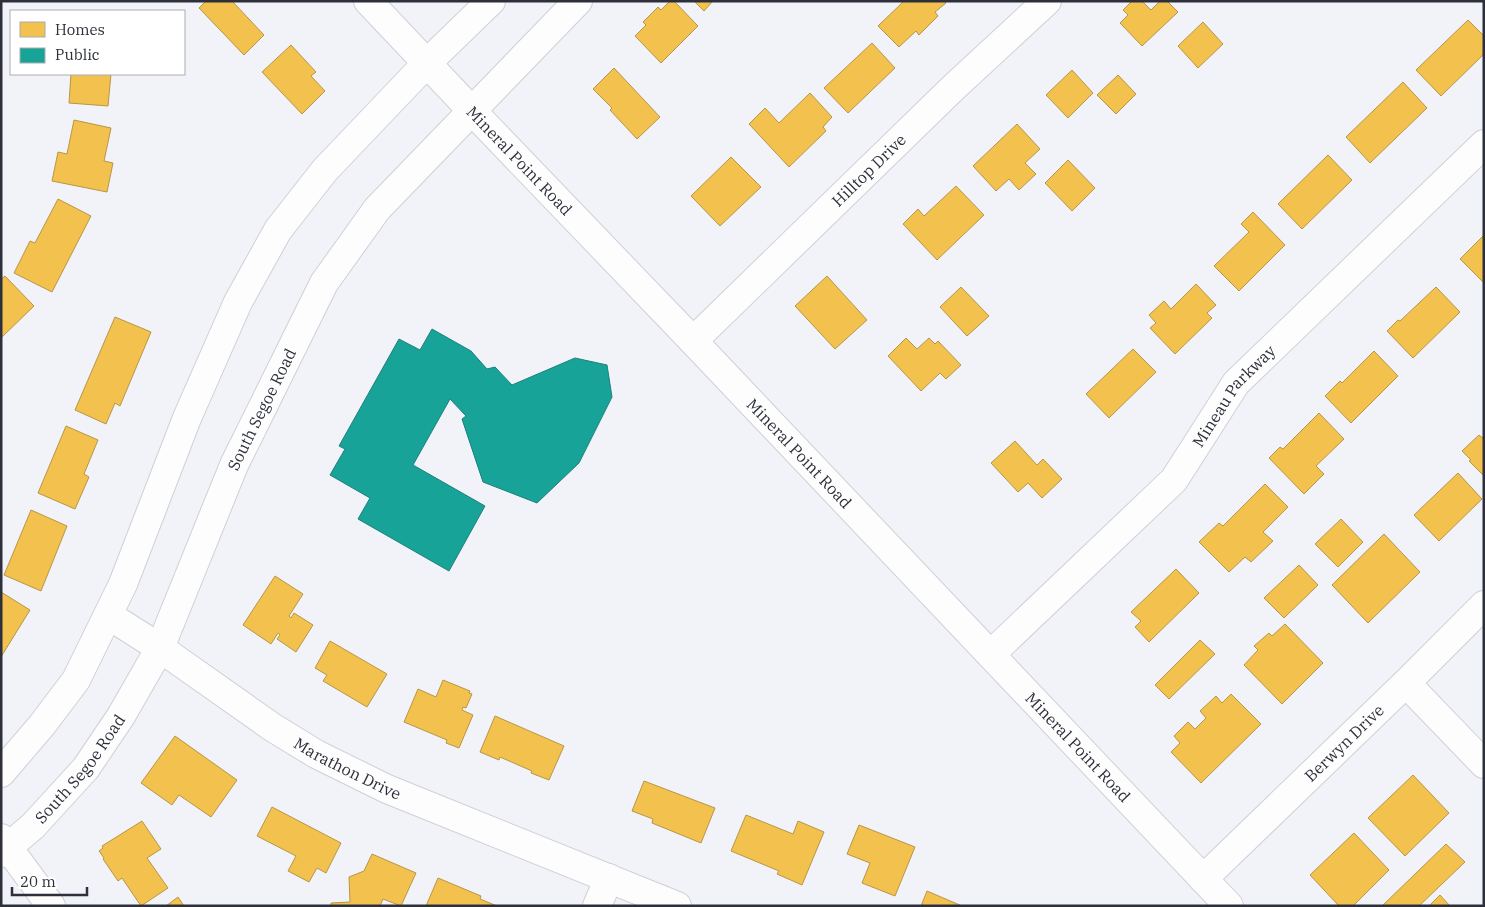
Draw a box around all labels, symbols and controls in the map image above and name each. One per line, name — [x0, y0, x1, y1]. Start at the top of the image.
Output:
legend — [10, 10, 185, 75]
text: Homes — [55, 20, 105, 39]
text: Public — [55, 45, 100, 64]
street label: Mineral Point Road — [463, 102, 577, 219]
street label: Hilltop Drive — [827, 130, 910, 211]
street label: Mineau Parkway — [1188, 340, 1280, 451]
street label: South Segoe Road — [223, 345, 300, 473]
street label: Mineral Point Road — [743, 394, 856, 512]
street label: Mineral Point Road — [1021, 688, 1135, 806]
street label: Berwyn Drive — [1300, 700, 1388, 786]
street label: South Segoe Road — [30, 710, 129, 827]
street label: Marathon Drive — [290, 733, 404, 804]
scale bar — [12, 864, 88, 896]
text: 20 m — [20, 872, 56, 891]

